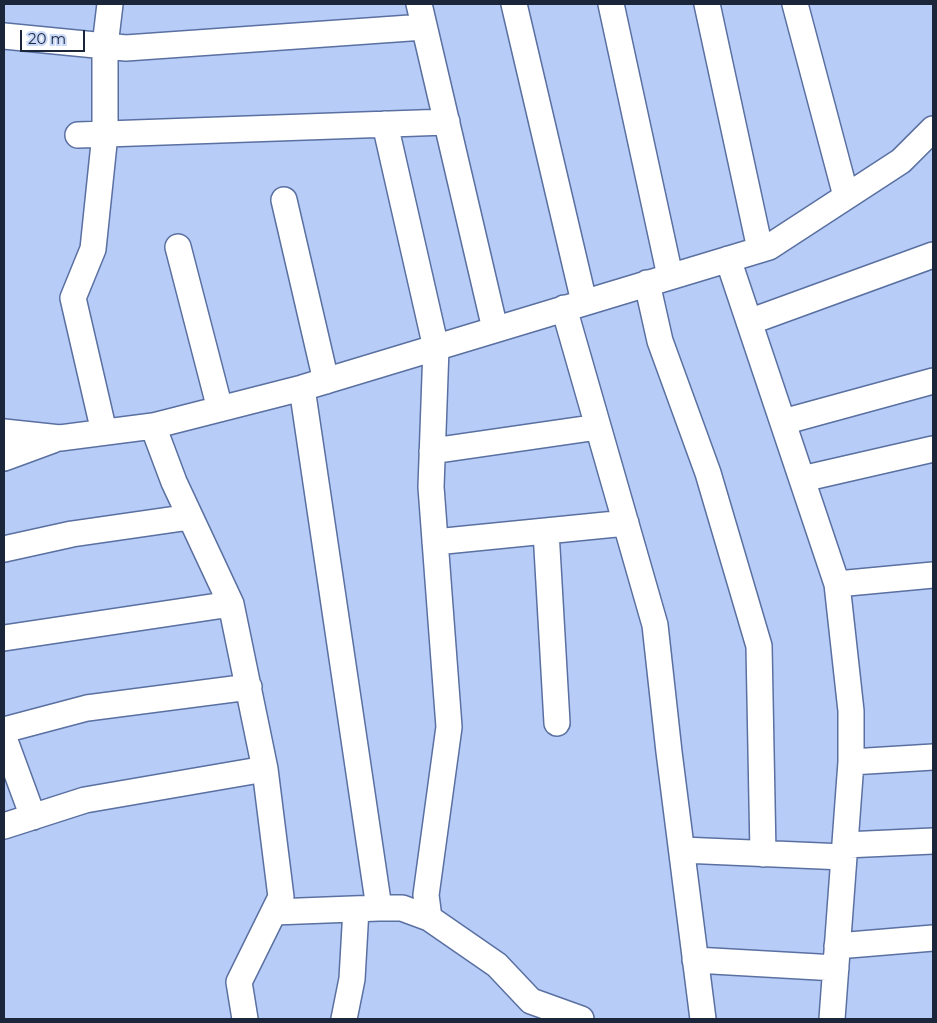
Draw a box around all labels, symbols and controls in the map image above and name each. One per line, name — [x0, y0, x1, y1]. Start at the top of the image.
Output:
scale bar — [22, 20, 88, 52]
text: 20 m — [28, 29, 66, 48]

